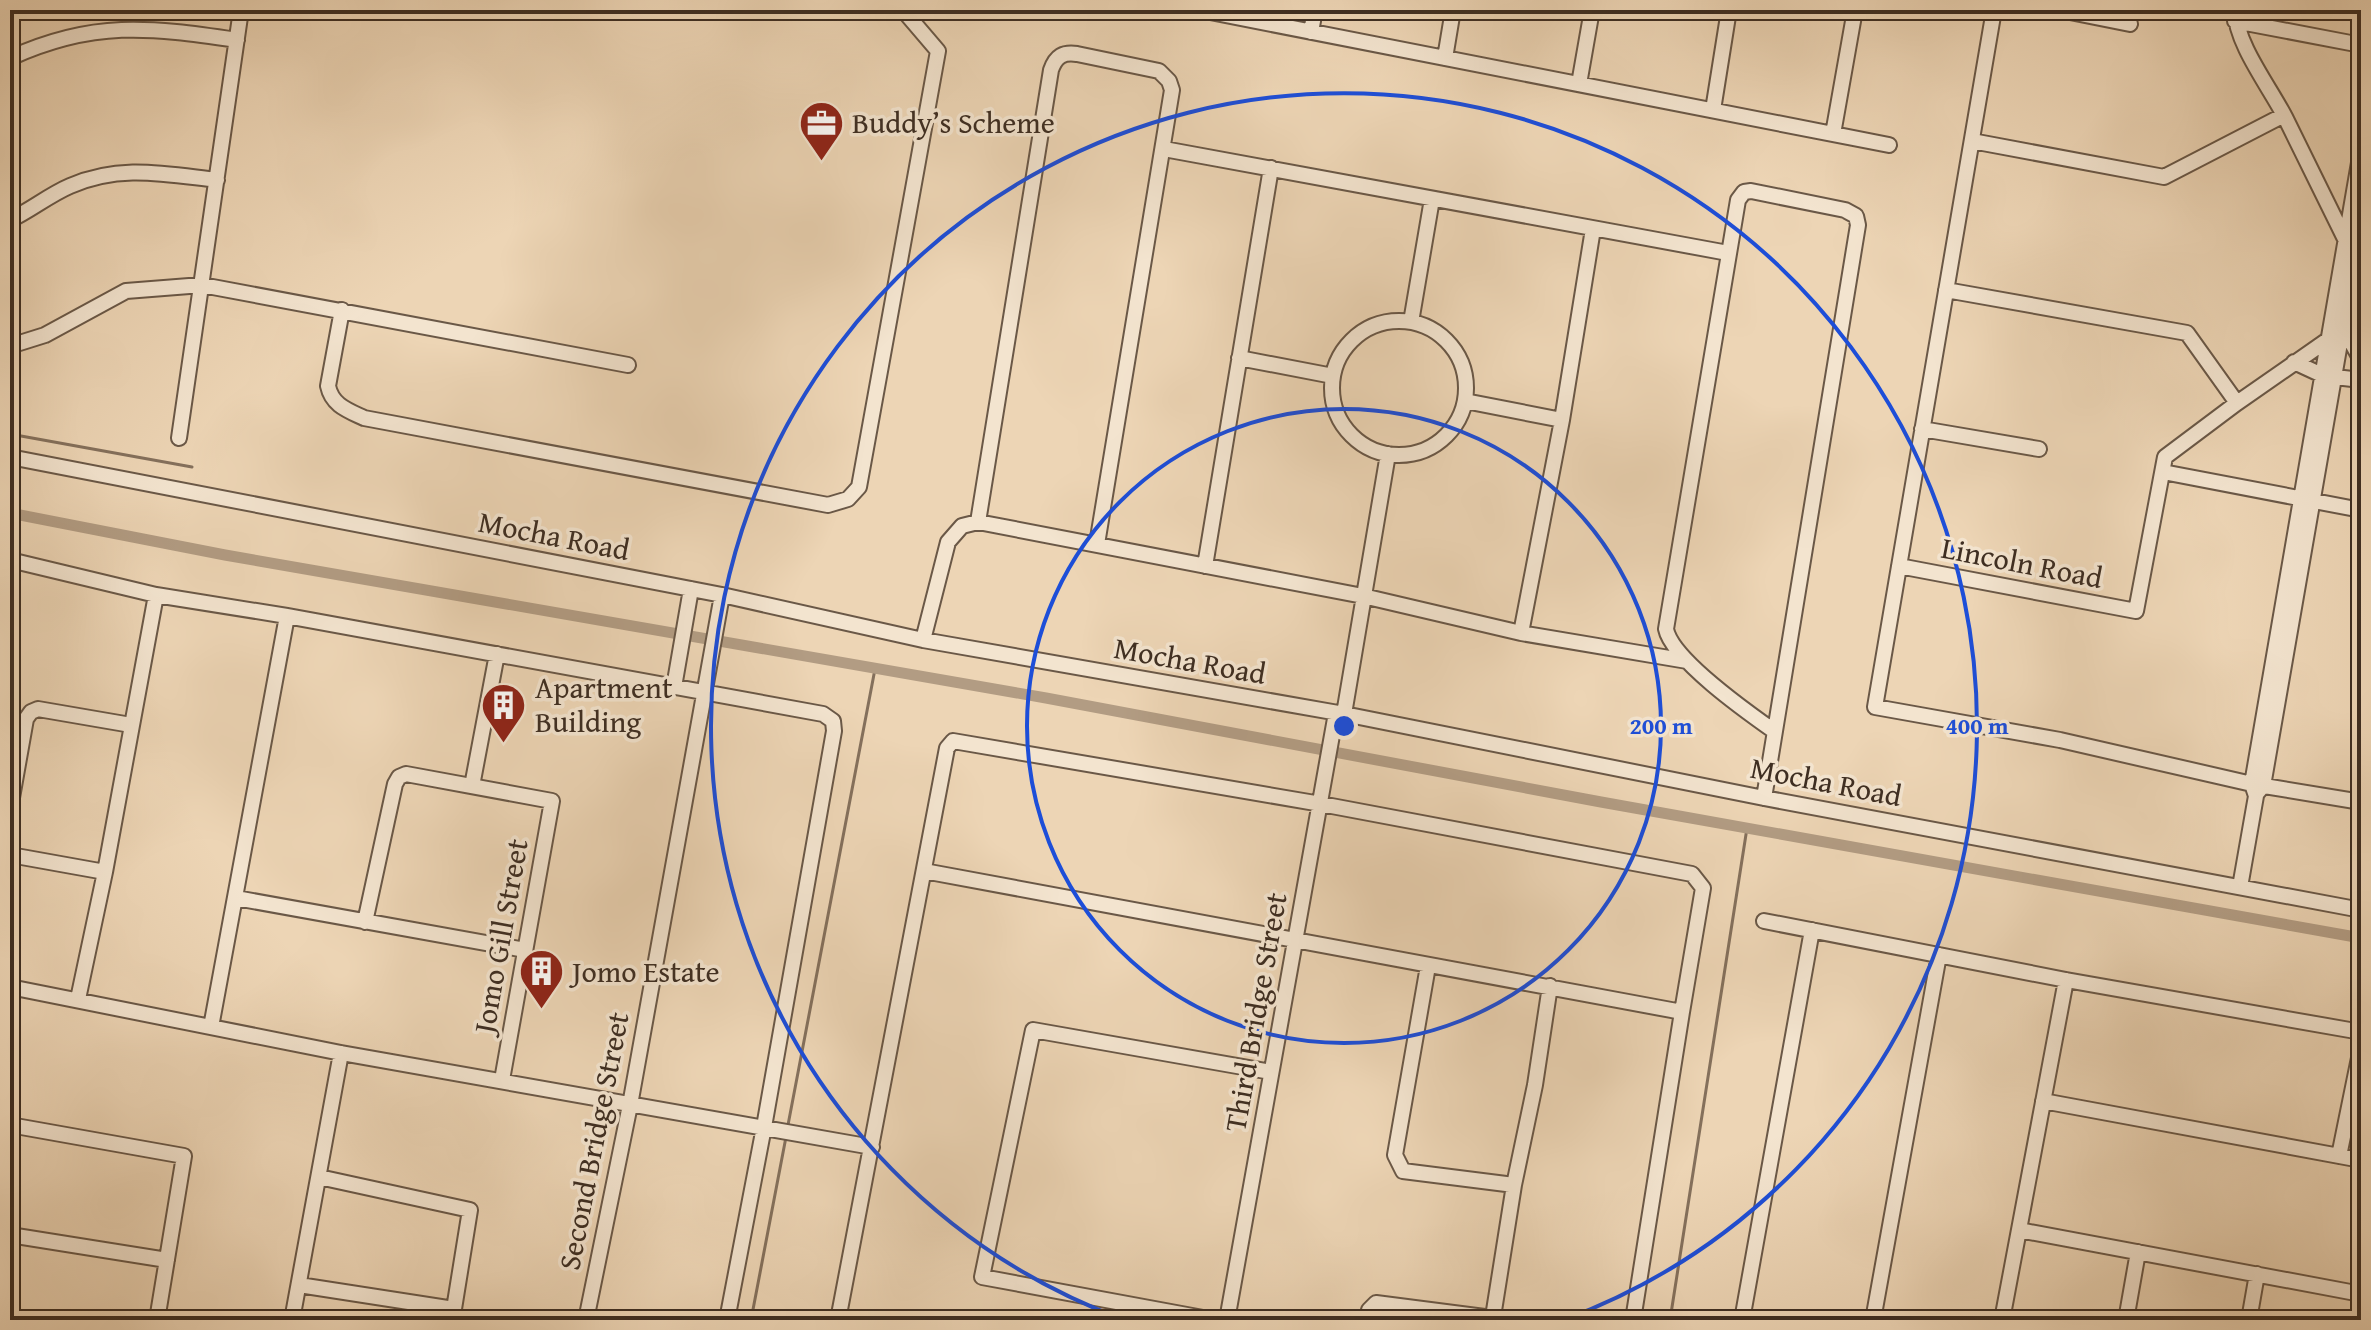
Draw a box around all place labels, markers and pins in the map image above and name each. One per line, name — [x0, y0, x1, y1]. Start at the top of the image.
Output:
office icon: Buddy’s Scheme — [797, 99, 845, 162]
place label: Buddy’s Scheme — [852, 100, 1055, 144]
place label: Apartment Building — [535, 665, 673, 743]
building icon: Apartment Building — [480, 681, 528, 744]
centre of rings — [1330, 712, 1358, 740]
building icon: Jomo Estate — [517, 948, 565, 1011]
place label: Jomo Estate — [568, 949, 720, 993]

